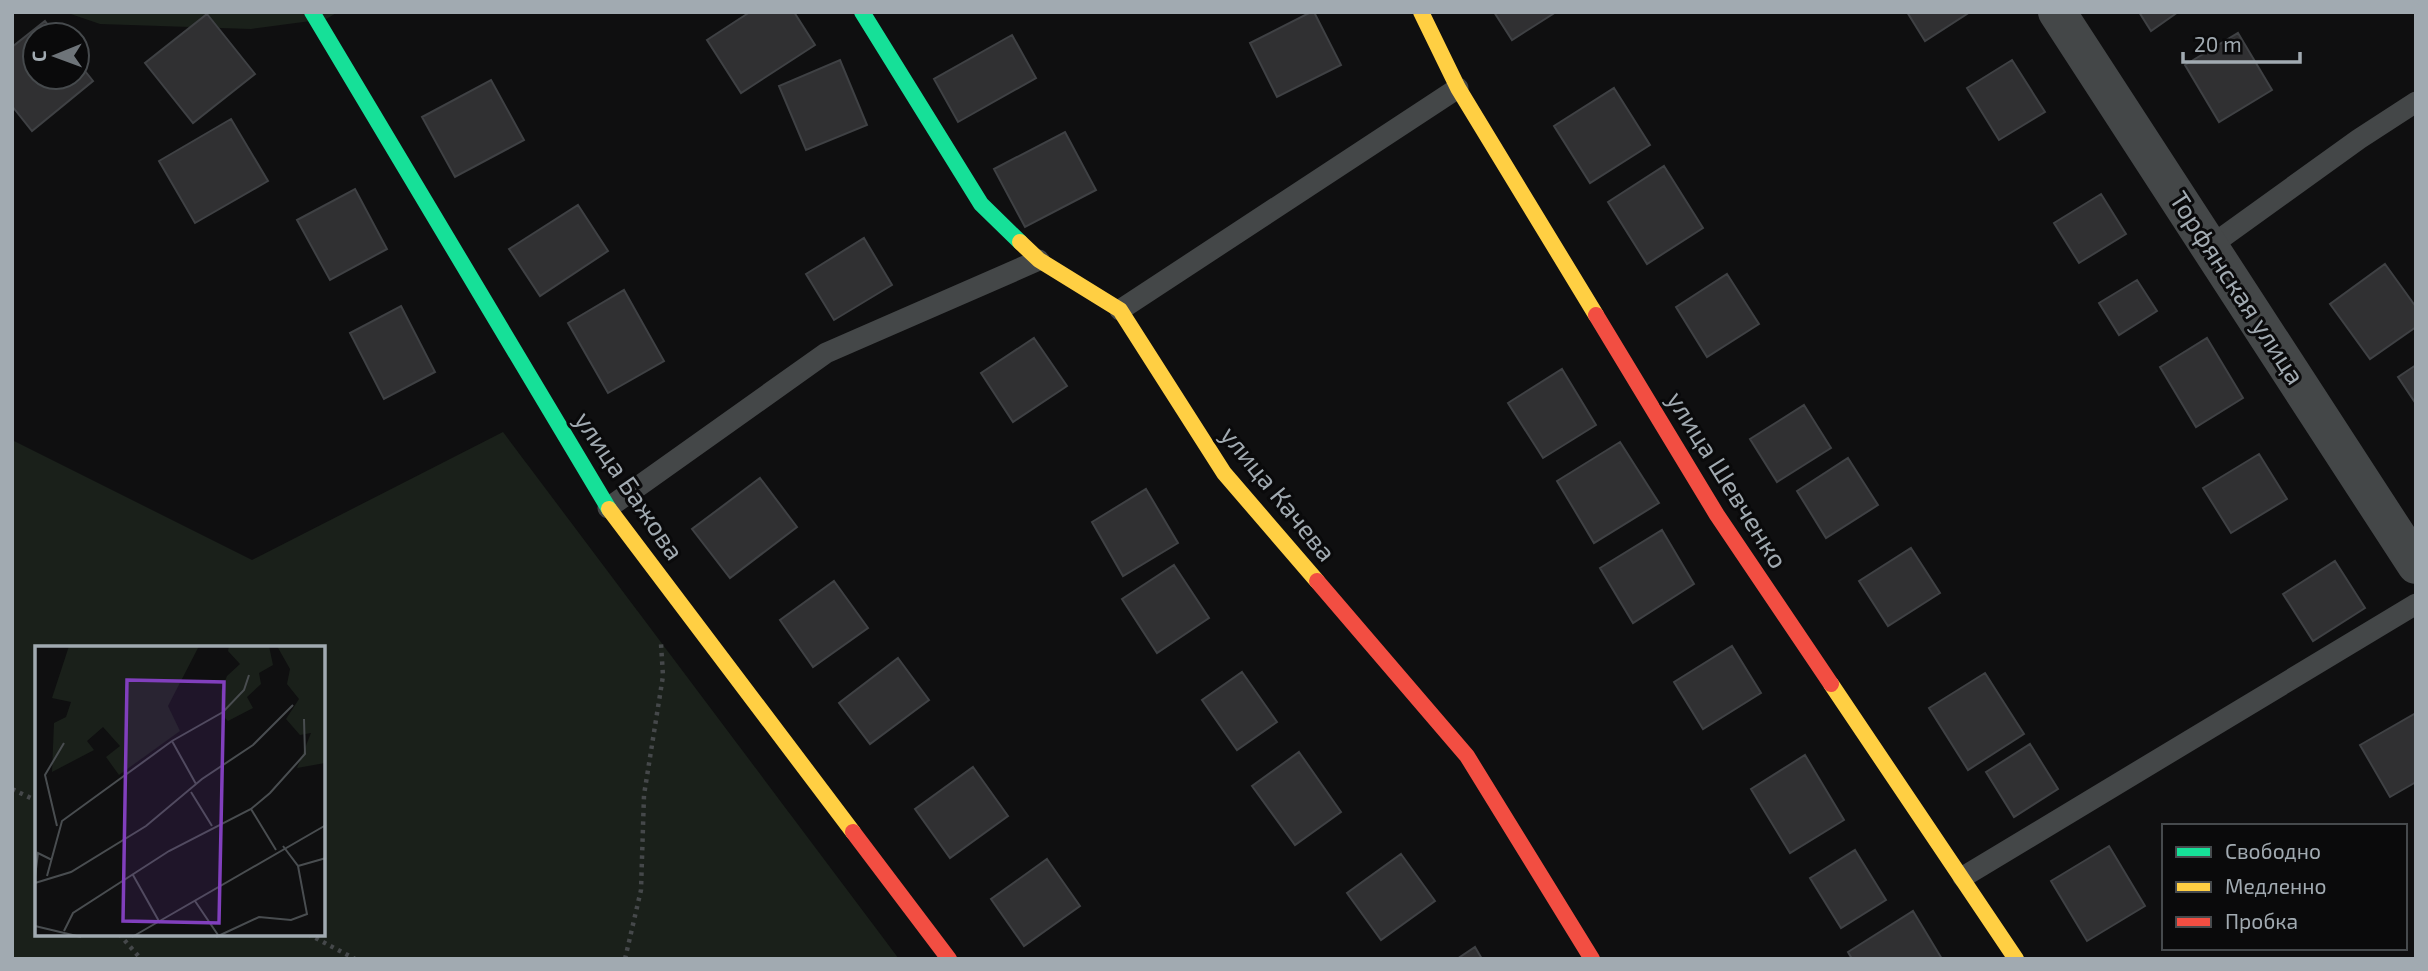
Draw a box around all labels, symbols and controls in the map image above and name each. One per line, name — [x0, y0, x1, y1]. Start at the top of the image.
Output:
north arrow — [21, 21, 91, 91]
scale bar — [2183, 21, 2300, 65]
text: 20 m — [2194, 31, 2242, 56]
text: С — [27, 51, 50, 62]
street label: Торфянская улица — [2163, 185, 2312, 390]
street label: улица Шевченко — [1661, 385, 1795, 574]
street label: улица Бажова — [568, 405, 691, 566]
street label: улица Качева — [1214, 419, 1343, 568]
inset map — [35, 646, 326, 936]
legend — [2162, 824, 2407, 950]
text: Свободно — [2225, 838, 2321, 863]
text: Медленно — [2225, 873, 2327, 898]
text: Пробка — [2225, 908, 2298, 933]

